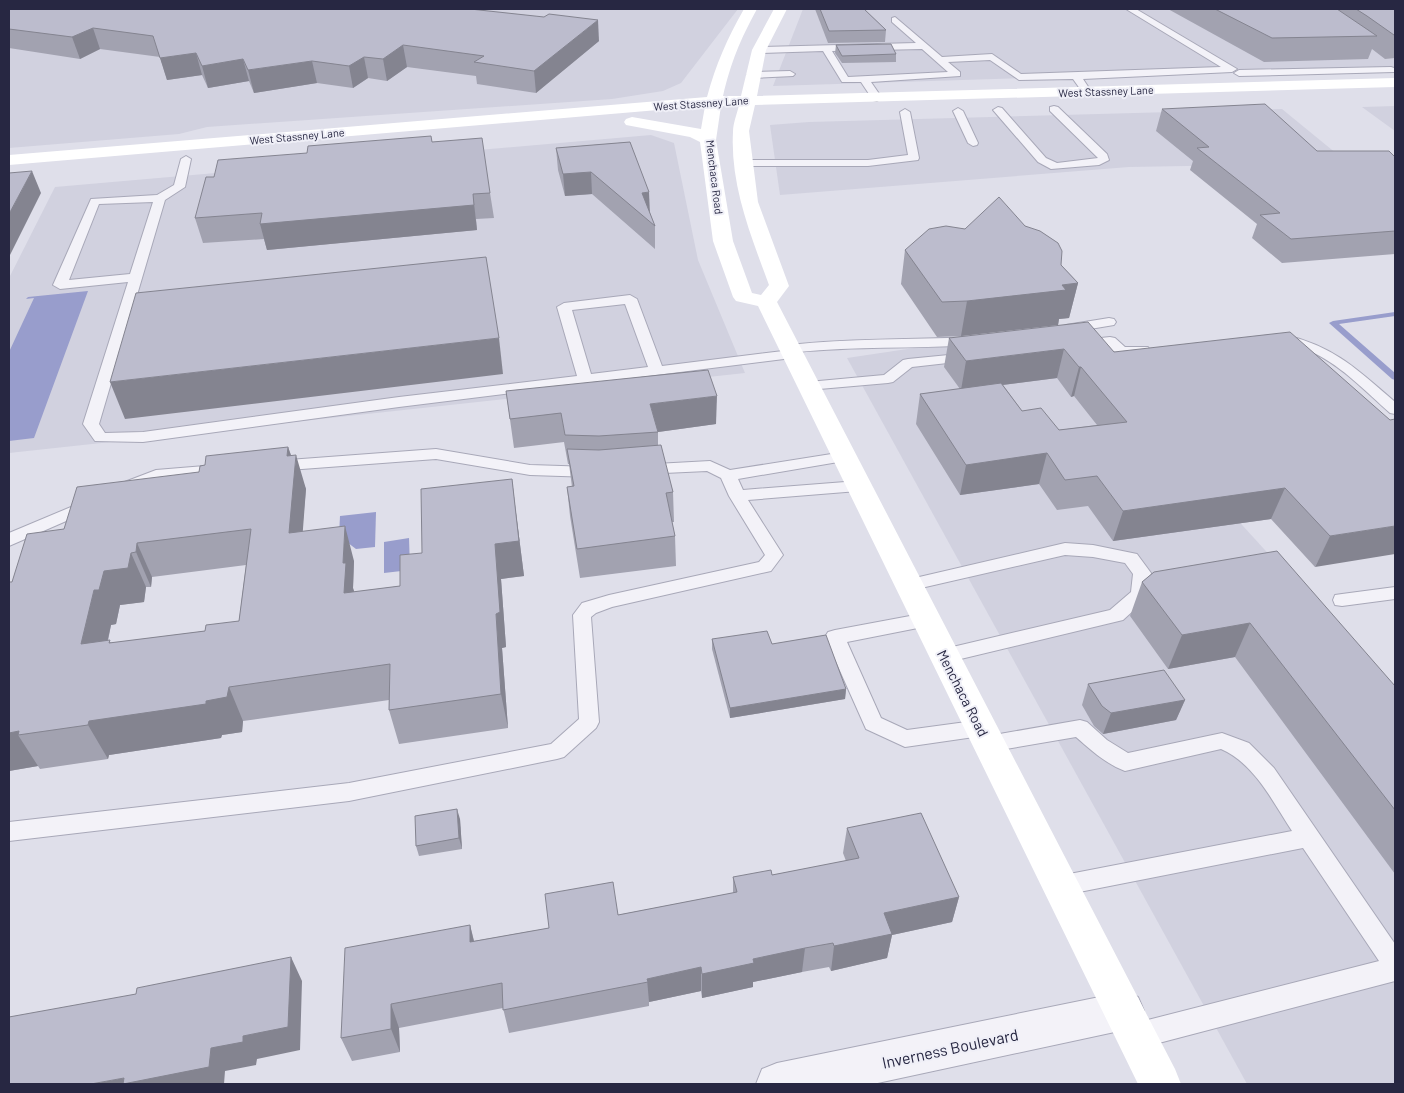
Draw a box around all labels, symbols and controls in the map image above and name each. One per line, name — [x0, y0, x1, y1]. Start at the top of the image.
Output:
street label: West Stassney Lane — [1058, 83, 1154, 99]
street label: West Stassney Lane — [653, 93, 749, 113]
street label: West Stassney Lane — [249, 125, 345, 147]
street label: Menchaca Road — [704, 139, 726, 215]
street label: Menchaca Road — [934, 647, 992, 739]
street label: Inverness Boulevard — [880, 1024, 1020, 1072]

